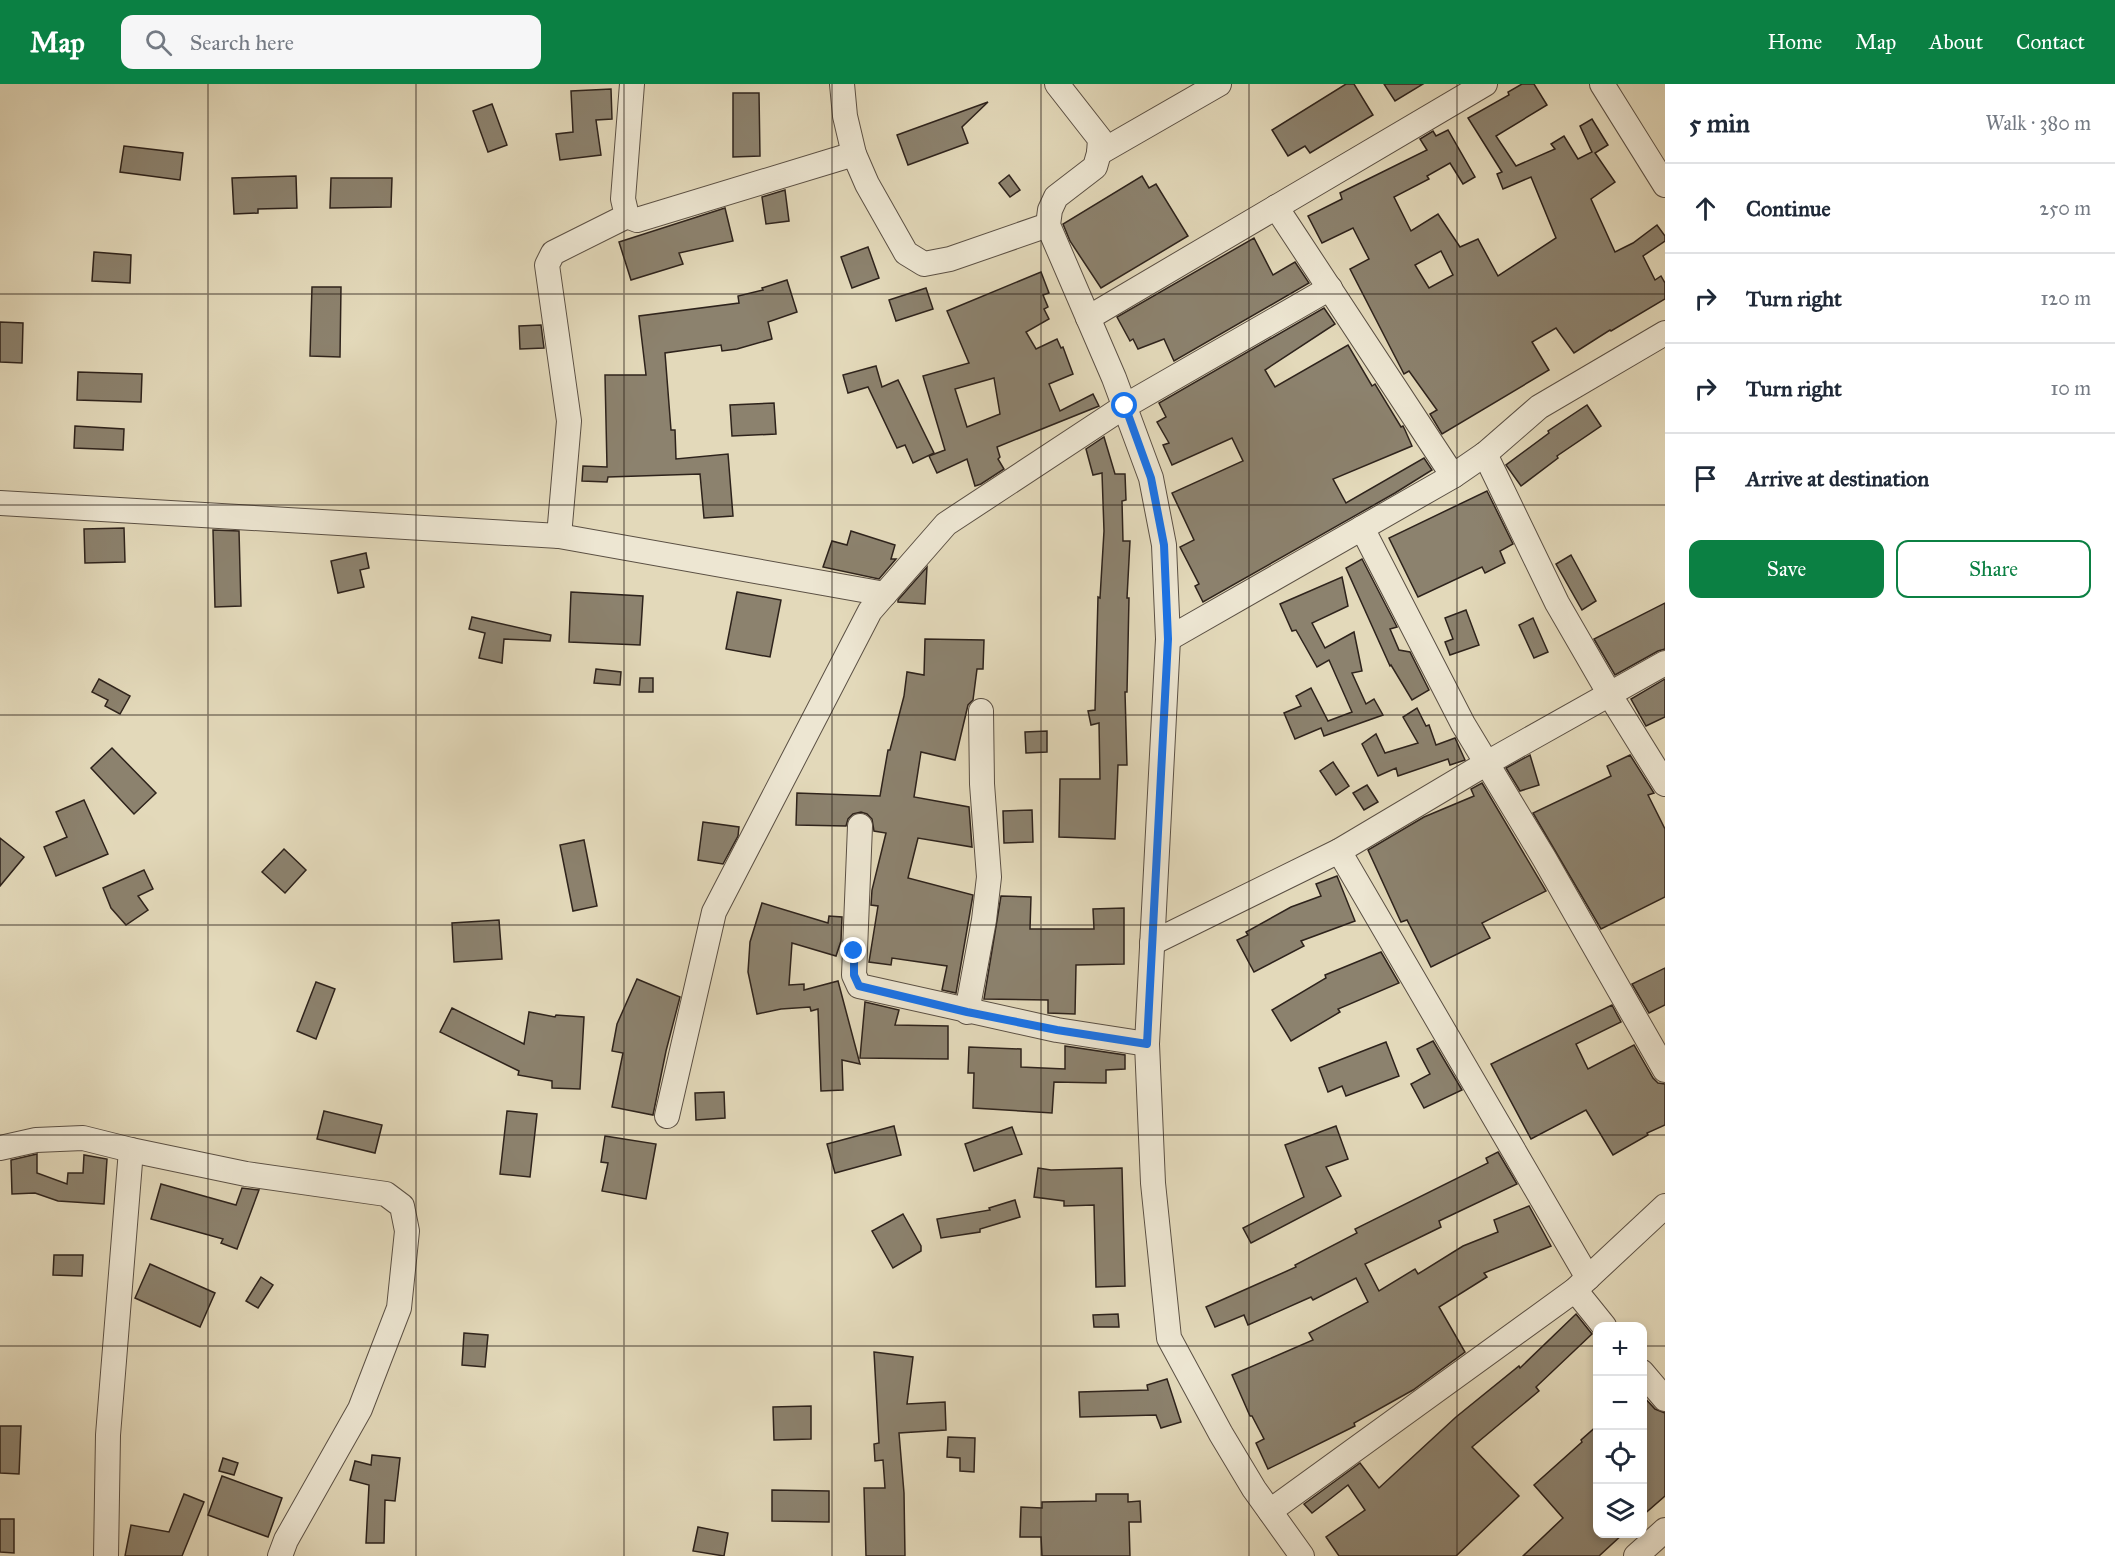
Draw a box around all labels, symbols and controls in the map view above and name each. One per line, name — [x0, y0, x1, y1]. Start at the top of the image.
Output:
search box — [121, 15, 541, 69]
text: Map — [30, 25, 85, 60]
icon: search — [142, 26, 175, 59]
text: Search here — [190, 29, 294, 56]
text: Home — [1767, 29, 1822, 55]
text: Map — [1855, 29, 1896, 55]
text: About — [1929, 29, 1983, 55]
text: Contact — [2016, 29, 2085, 55]
text: 5 min — [1689, 107, 1750, 139]
text: Walk · 380 m — [1985, 111, 2091, 135]
icon: ahead — [1689, 192, 1722, 225]
text: Continue — [1746, 195, 1831, 222]
text: 250 m — [2039, 196, 2091, 220]
icon: right — [1689, 282, 1722, 315]
text: Turn right — [1746, 285, 1842, 312]
text: 120 m — [2040, 286, 2091, 310]
icon: right — [1689, 372, 1722, 405]
text: Turn right — [1746, 375, 1842, 402]
text: 10 m — [2050, 376, 2091, 400]
route start — [1111, 392, 1137, 418]
icon: arrive — [1689, 462, 1722, 495]
text: Arrive at destination — [1746, 465, 1929, 492]
button: Save — [1689, 540, 1884, 598]
button: Share — [1896, 540, 2091, 598]
route end — [840, 937, 866, 963]
map controls — [1593, 1322, 1647, 1538]
button: + — [1593, 1322, 1647, 1376]
button: − — [1593, 1376, 1647, 1430]
button: locate — [1593, 1430, 1647, 1484]
button: layers — [1593, 1484, 1647, 1538]

